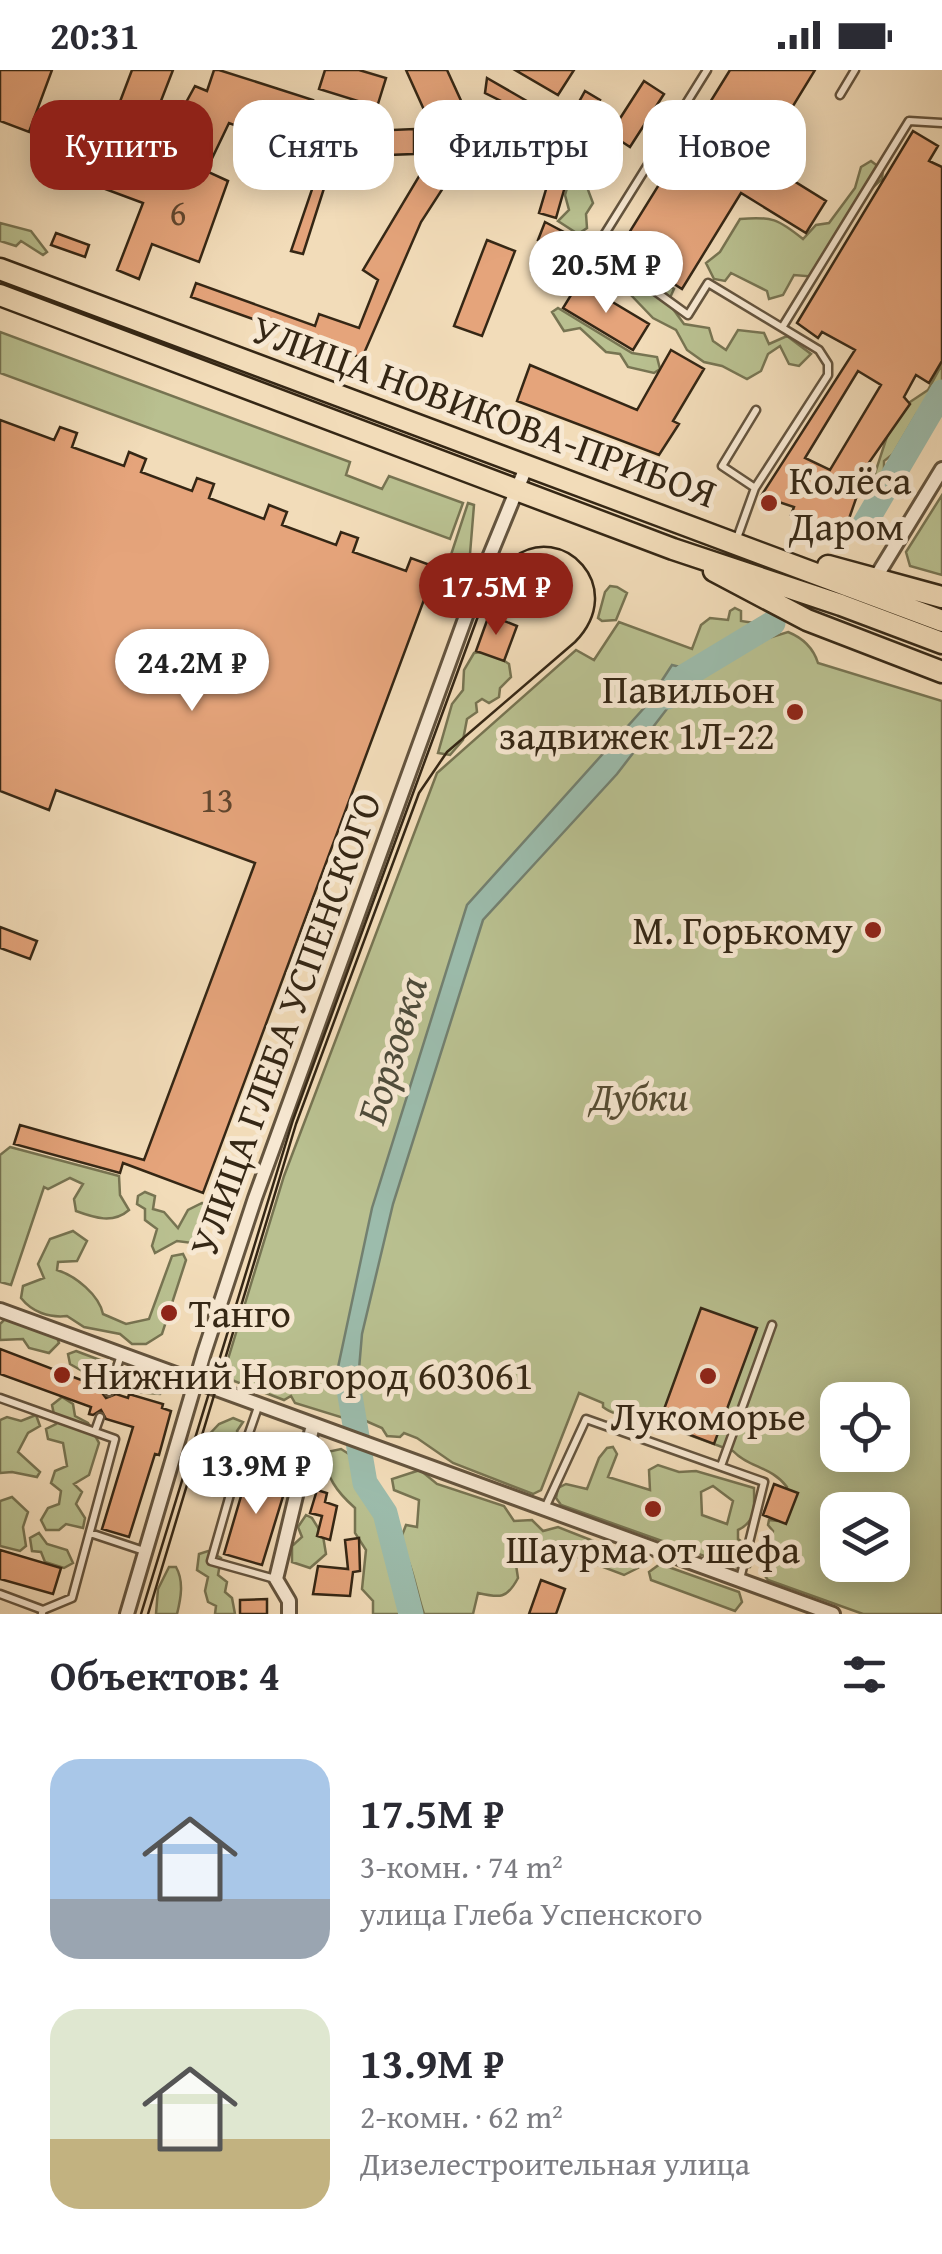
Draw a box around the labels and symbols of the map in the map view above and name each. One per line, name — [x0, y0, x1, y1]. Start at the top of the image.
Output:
house number: 6 — [170, 187, 186, 238]
pin: 20.5M ₽ — [514, 231, 698, 316]
street label: УЛИЦА НОВИКОВА-ПРИБОЯ — [244, 299, 725, 522]
place label: Колёса Даром — [788, 450, 912, 555]
marker: Колёса Даром — [758, 492, 780, 514]
pin: 17.5M ₽ — [404, 553, 588, 638]
pin: 24.2M ₽ — [100, 629, 284, 714]
place label: Павильон задвижек 1Л-22 — [499, 659, 775, 764]
marker: Павильон задвижек 1Л-22 — [784, 701, 806, 723]
house number: 13 — [200, 774, 234, 825]
street label: УЛИЦА ГЛЕБА УСПЕНСКОГО — [173, 784, 396, 1264]
place label: М. Горькому — [633, 900, 853, 959]
marker: М. Горькому — [862, 919, 884, 941]
water label: Борзовка — [339, 968, 442, 1131]
park label: Дубки — [588, 1066, 688, 1125]
place label: Танго — [189, 1283, 291, 1342]
marker: Танго — [158, 1302, 180, 1324]
place label: Нижний Новгород 603061 — [82, 1345, 533, 1404]
marker: Нижний Новгород 603061 — [51, 1364, 73, 1386]
marker: Лукоморье — [697, 1365, 719, 1387]
place label: Лукоморье — [610, 1386, 806, 1445]
pin: 13.9M ₽ — [164, 1432, 348, 1517]
marker: Шаурма от шефа — [642, 1498, 664, 1520]
place label: Шаурма от шефа — [506, 1519, 800, 1578]

